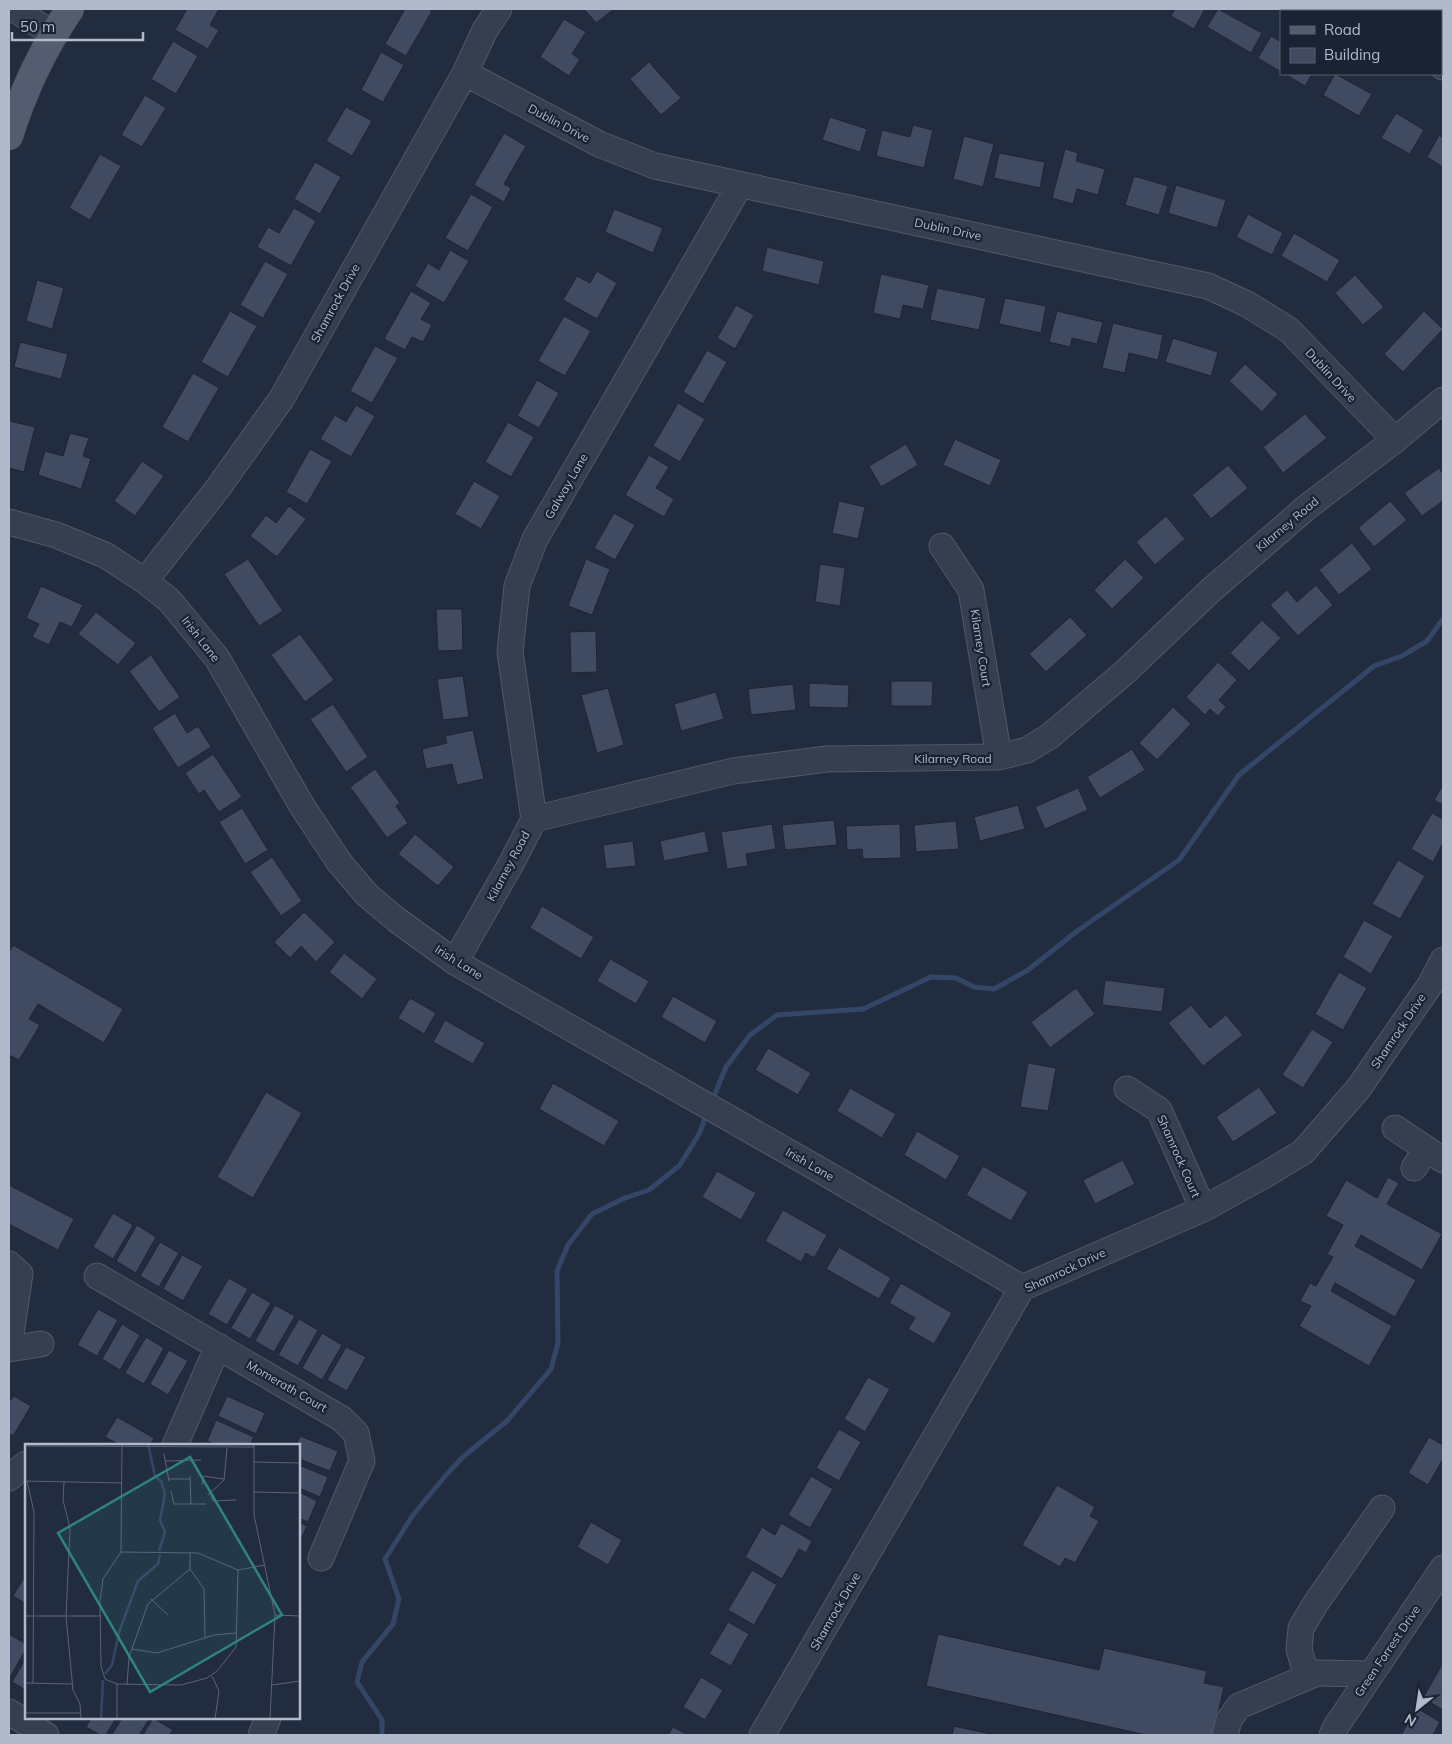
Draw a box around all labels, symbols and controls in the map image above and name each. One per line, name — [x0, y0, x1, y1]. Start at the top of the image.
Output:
scale bar — [12, 10, 144, 42]
legend — [1280, 10, 1442, 75]
text: 50 m — [20, 17, 55, 36]
text: Road — [1324, 20, 1361, 39]
text: Building — [1324, 45, 1380, 64]
street label: Dublin Drive — [525, 100, 593, 146]
street label: Dublin Drive — [913, 215, 983, 243]
street label: Shamrock Drive — [307, 261, 363, 345]
street label: Dublin Drive — [1302, 345, 1360, 405]
street label: Galway Lane — [541, 451, 591, 521]
street label: Kilarney Road — [1253, 493, 1321, 555]
street label: Kilarney Court — [967, 608, 995, 688]
street label: Irish Lane — [179, 613, 223, 665]
street label: Kilarney Road — [914, 751, 992, 766]
street label: Kilarney Road — [483, 828, 533, 904]
street label: Irish Lane — [432, 941, 486, 983]
street label: Shamrock Drive — [1367, 990, 1429, 1072]
street label: Shamrock Court — [1154, 1112, 1204, 1200]
street label: Irish Lane — [783, 1144, 837, 1184]
street label: Shamrock Drive — [1022, 1245, 1108, 1295]
street label: Momerath Court — [244, 1357, 330, 1415]
inset map — [25, 1444, 300, 1719]
street label: Shamrock Drive — [807, 1569, 863, 1653]
street label: Green Forrest Drive — [1351, 1602, 1423, 1700]
north arrow — [1392, 1684, 1442, 1734]
text: N — [1401, 1710, 1420, 1731]

